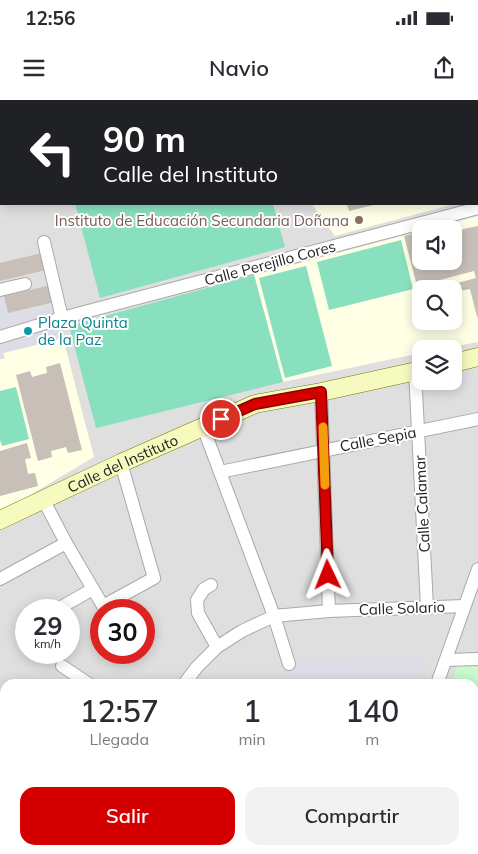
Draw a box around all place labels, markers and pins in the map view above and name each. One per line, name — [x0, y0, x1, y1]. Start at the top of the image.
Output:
place label: Instituto de Educación Secundaria Doñana — [55, 211, 349, 230]
marker: Instituto de Educación Secundaria Doñana — [353, 214, 365, 226]
place label: Plaza Quinta de la Paz — [38, 313, 128, 349]
marker: Plaza Quinta de la Paz — [22, 325, 34, 337]
pin — [200, 398, 242, 440]

